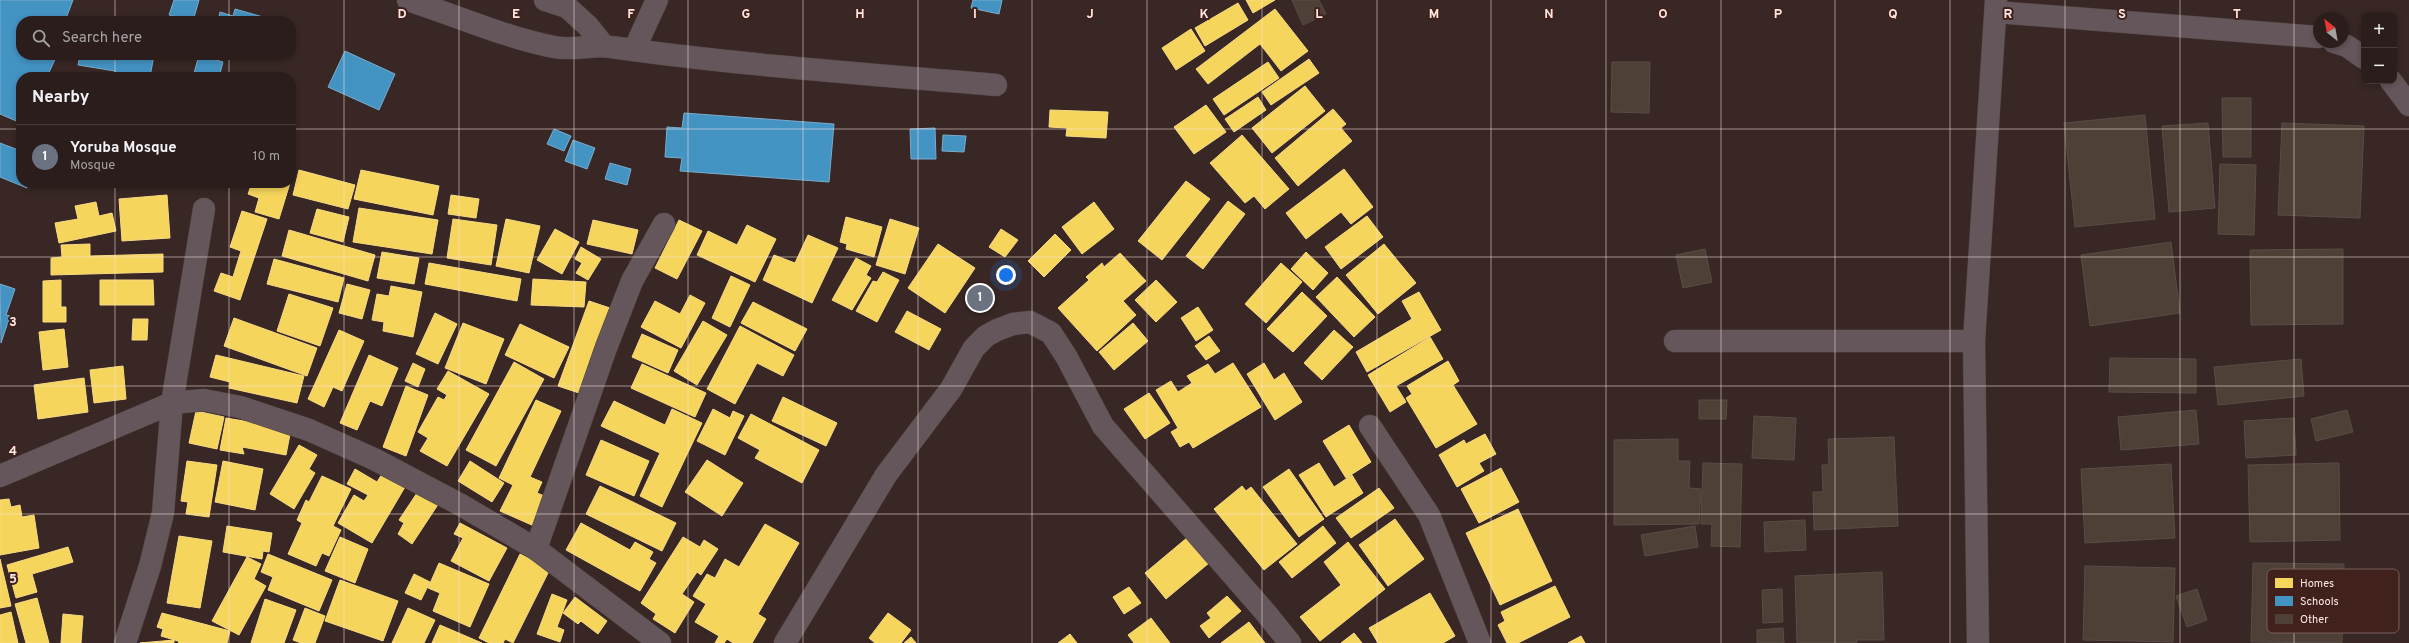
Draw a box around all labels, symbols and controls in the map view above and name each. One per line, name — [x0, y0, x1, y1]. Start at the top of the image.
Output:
text: D — [397, 7, 407, 23]
text: E — [512, 7, 520, 23]
text: F — [627, 7, 635, 23]
text: G — [742, 7, 751, 23]
text: H — [855, 7, 865, 23]
text: I — [973, 7, 977, 23]
text: J — [1086, 7, 1094, 23]
text: K — [1199, 7, 1209, 23]
text: L — [1315, 7, 1323, 23]
text: M — [1429, 7, 1439, 23]
text: N — [1544, 7, 1554, 23]
text: O — [1658, 7, 1668, 23]
text: P — [1774, 7, 1783, 23]
text: Q — [1888, 7, 1898, 23]
text: R — [2004, 7, 2013, 23]
text: S — [2118, 7, 2126, 23]
text: T — [2233, 7, 2241, 23]
north arrow — [2313, 12, 2349, 48]
map controls — [2361, 12, 2397, 84]
button: + — [2361, 12, 2397, 48]
search box — [16, 16, 296, 60]
icon: search — [30, 27, 52, 49]
text: Search here — [62, 29, 142, 48]
button: − — [2361, 48, 2397, 84]
text: Nearby — [32, 87, 89, 109]
text: Yoruba Mosque — [70, 139, 177, 158]
text: 1 — [42, 149, 48, 165]
text: 10 m — [253, 149, 280, 165]
text: Mosque — [70, 158, 115, 174]
your location — [996, 265, 1016, 285]
pin: 1 — [967, 283, 993, 313]
text: 3 — [9, 315, 17, 331]
text: 4 — [9, 444, 17, 460]
legend — [2267, 569, 2399, 633]
text: 5 — [9, 572, 17, 588]
text: Homes — [2300, 577, 2334, 591]
text: Schools — [2300, 595, 2339, 609]
text: Other — [2300, 613, 2329, 627]

